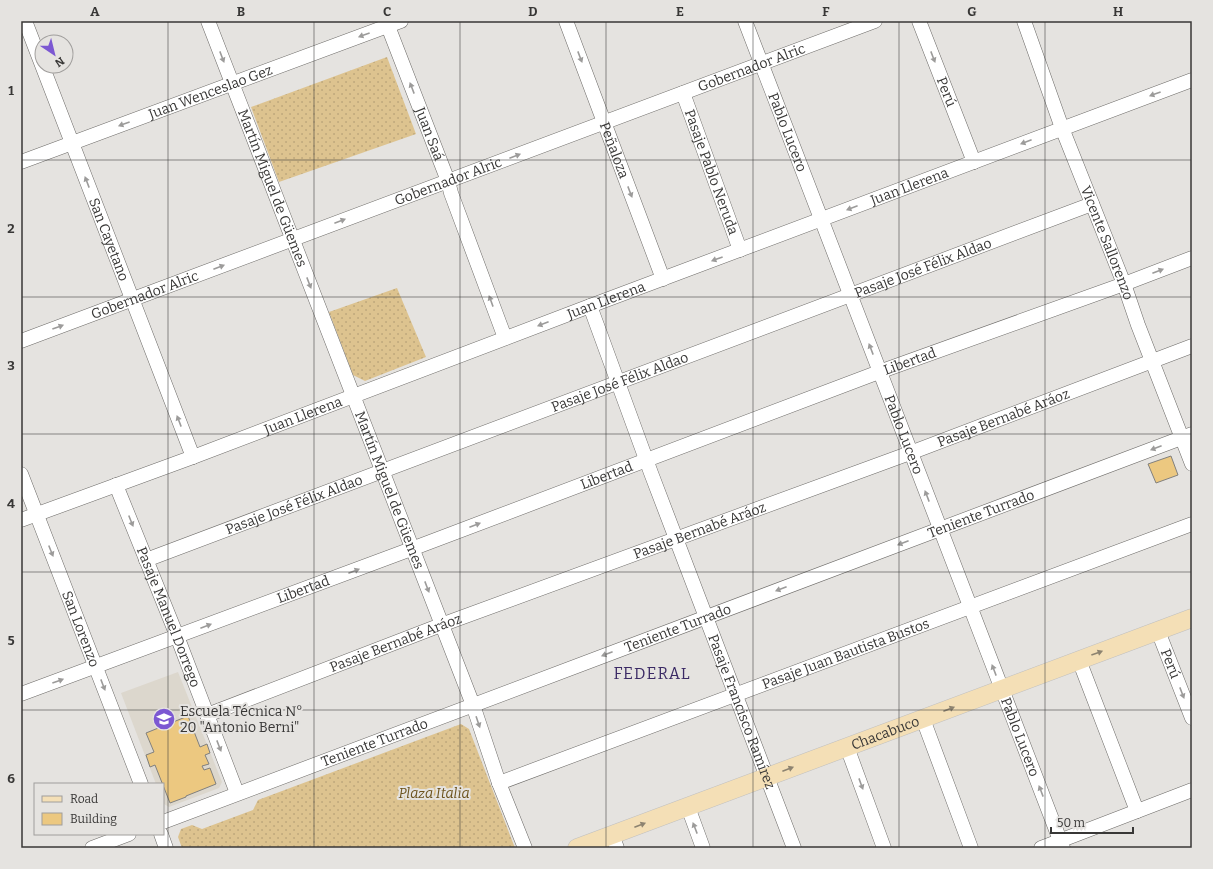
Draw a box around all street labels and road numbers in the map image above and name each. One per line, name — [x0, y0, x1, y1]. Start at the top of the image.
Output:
street label: Gobernador Alric — [695, 39, 807, 95]
street label: Juan Wenceslao Gez — [145, 61, 275, 123]
street label: Perú — [933, 74, 960, 109]
street label: Pablo Lucero — [765, 90, 811, 174]
street label: Juan Saá — [411, 104, 448, 163]
street label: Martín Miguel de Güemes — [234, 107, 311, 269]
street label: Pasaje Pablo Neruda — [681, 107, 742, 237]
street label: Peñaloza — [596, 120, 633, 181]
street label: Gobernador Alric — [392, 153, 504, 209]
street label: Juan Llerena — [867, 164, 951, 209]
street label: Vicente Sallorenzo — [1077, 183, 1137, 302]
street label: San Cayetano — [85, 195, 133, 283]
street label: Pasaje José Félix Aldao — [852, 234, 994, 301]
street label: Gobernador Alric — [89, 267, 201, 323]
street label: Juan Llerena — [564, 278, 648, 323]
street label: Libertad — [881, 344, 938, 378]
street label: Pasaje José Félix Aldao — [549, 348, 690, 415]
street label: Pasaje Bernabé Aráoz — [935, 385, 1072, 450]
street label: Juan Llerena — [261, 392, 345, 438]
street label: Pablo Lucero — [881, 392, 927, 476]
street label: Martín Miguel de Güemes — [351, 409, 428, 571]
street label: Libertad — [578, 458, 635, 493]
street label: Pasaje José Félix Aldao — [223, 471, 365, 538]
street label: Teniente Turrado — [925, 486, 1036, 541]
street label: Pasaje Bernabé Aráoz — [631, 498, 768, 562]
street label: Pasaje Manuel Dorrego — [133, 544, 204, 689]
street label: Libertad — [275, 572, 332, 607]
street label: San Lorenzo — [59, 588, 103, 669]
street label: Teniente Turrado — [622, 600, 733, 656]
street label: Pasaje Bernabé Aráoz — [327, 610, 464, 676]
street label: Pasaje Juan Bautista Bustos — [760, 614, 932, 692]
street label: Pasaje Francisco Ramírez — [705, 632, 779, 792]
street label: Perú — [1157, 646, 1184, 681]
street label: Pablo Lucero — [997, 695, 1043, 779]
street label: Chacabuco — [849, 712, 922, 753]
street label: Teniente Turrado — [319, 714, 430, 770]

